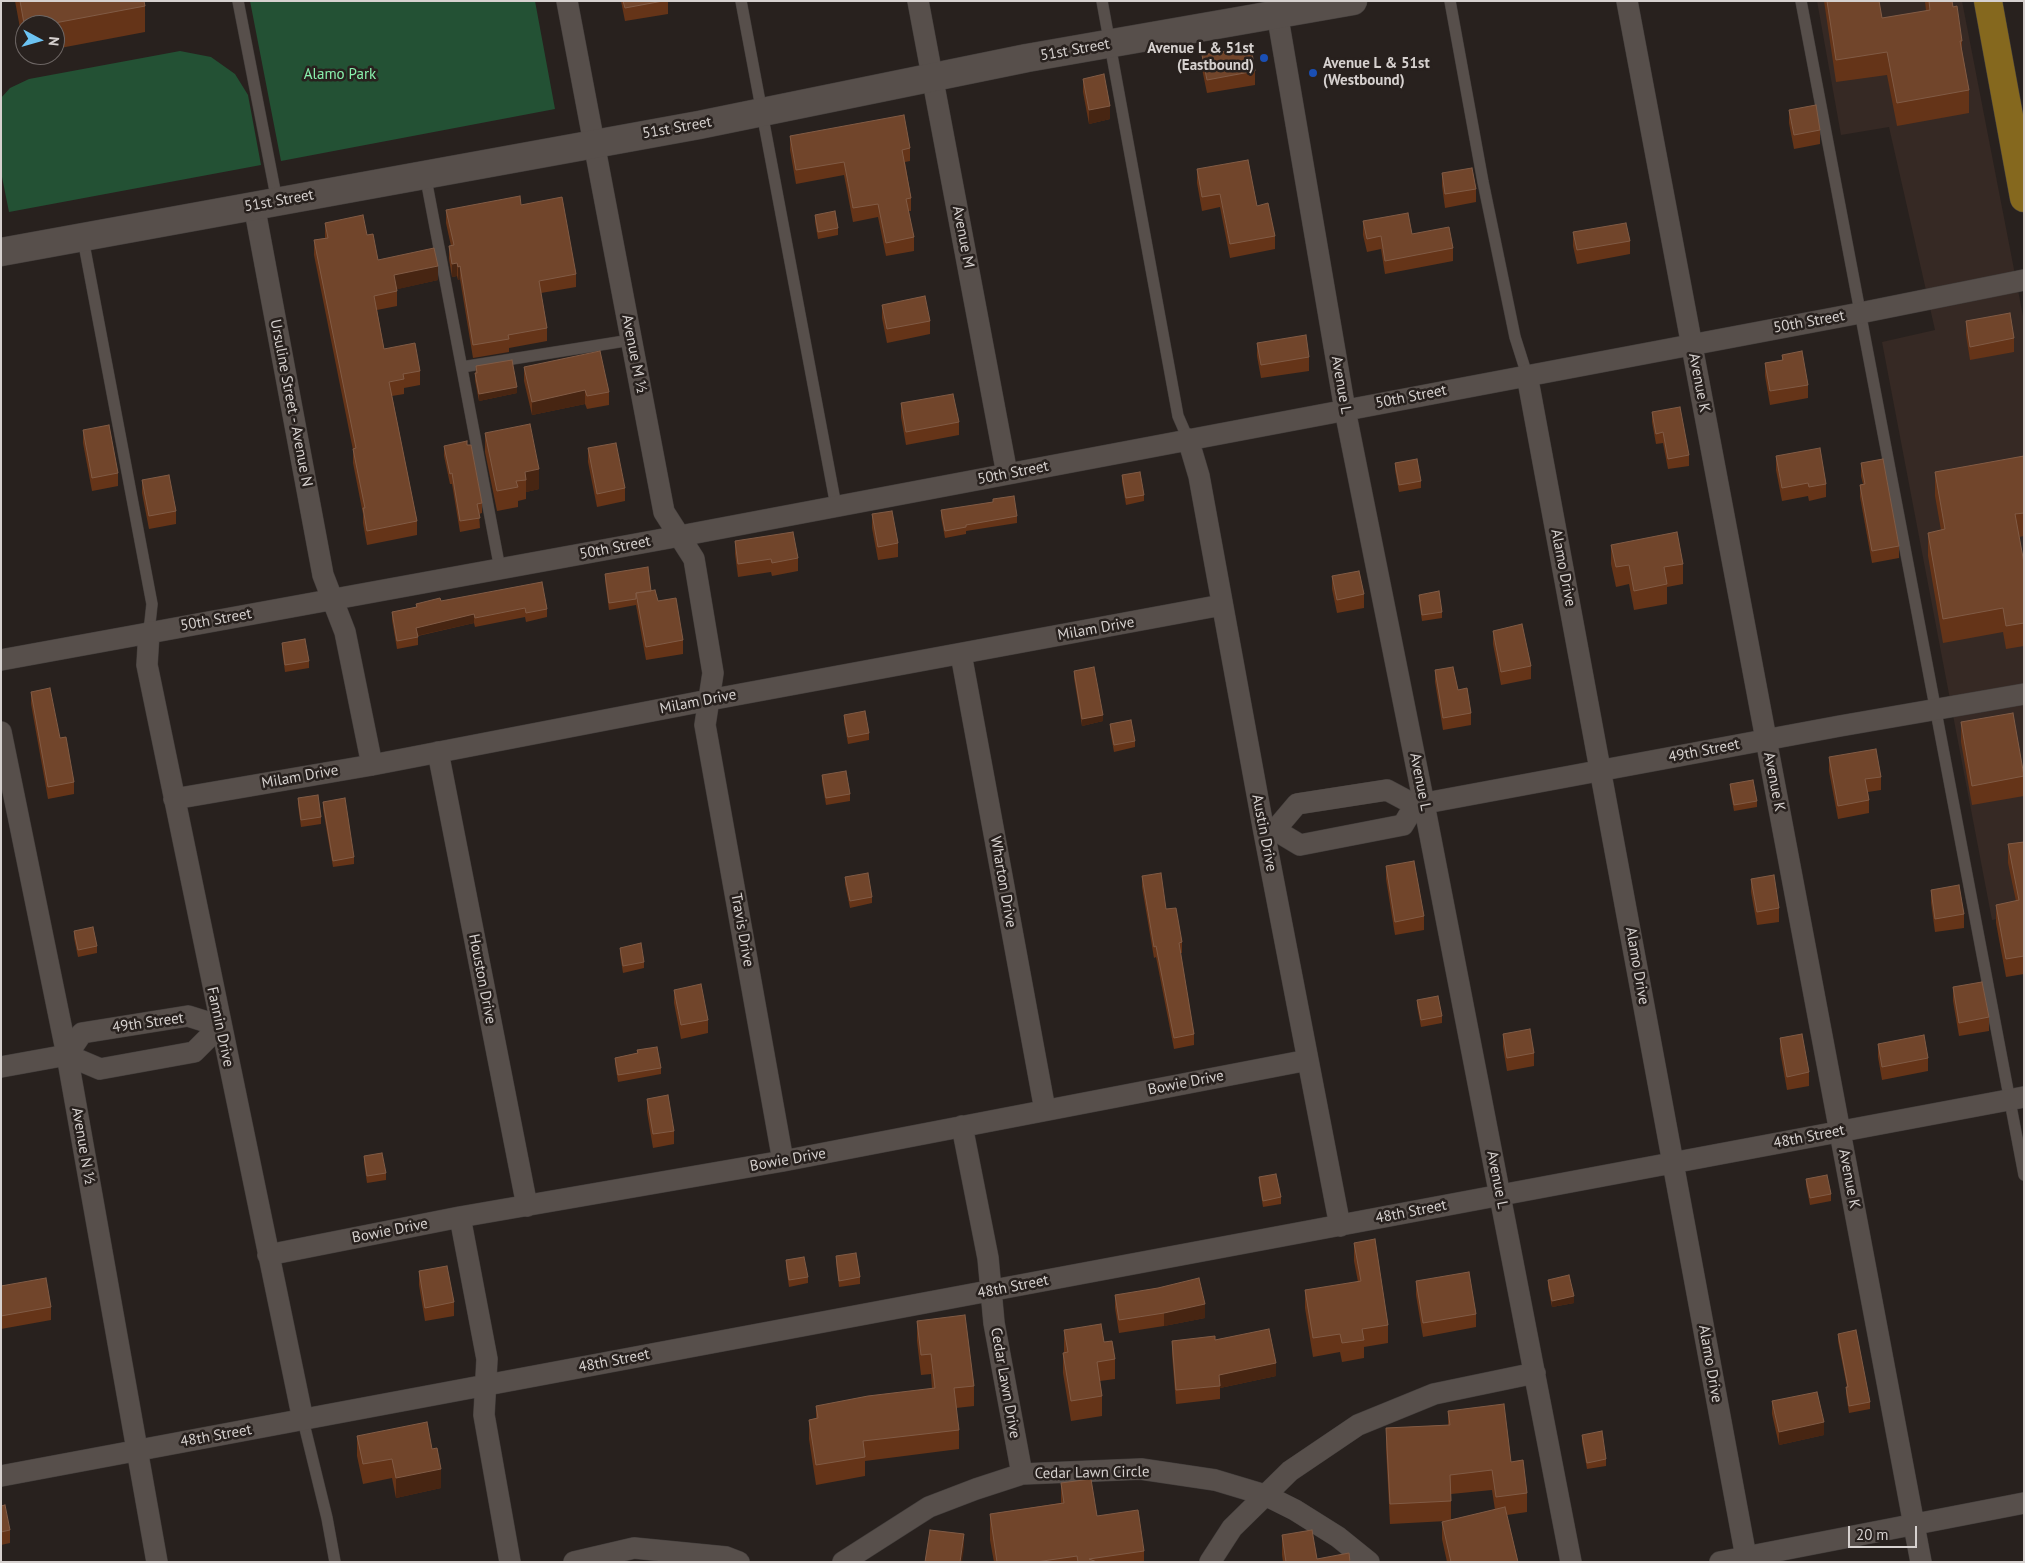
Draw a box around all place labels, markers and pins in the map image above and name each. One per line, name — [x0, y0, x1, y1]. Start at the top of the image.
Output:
place label: Avenue L & 51st (Eastbound) — [1147, 40, 1254, 75]
marker: Avenue L & 51st (Eastbound) — [1258, 52, 1270, 64]
place label: Avenue L & 51st (Westbound) — [1323, 55, 1430, 90]
marker: Avenue L & 51st (Westbound) — [1307, 67, 1319, 79]

